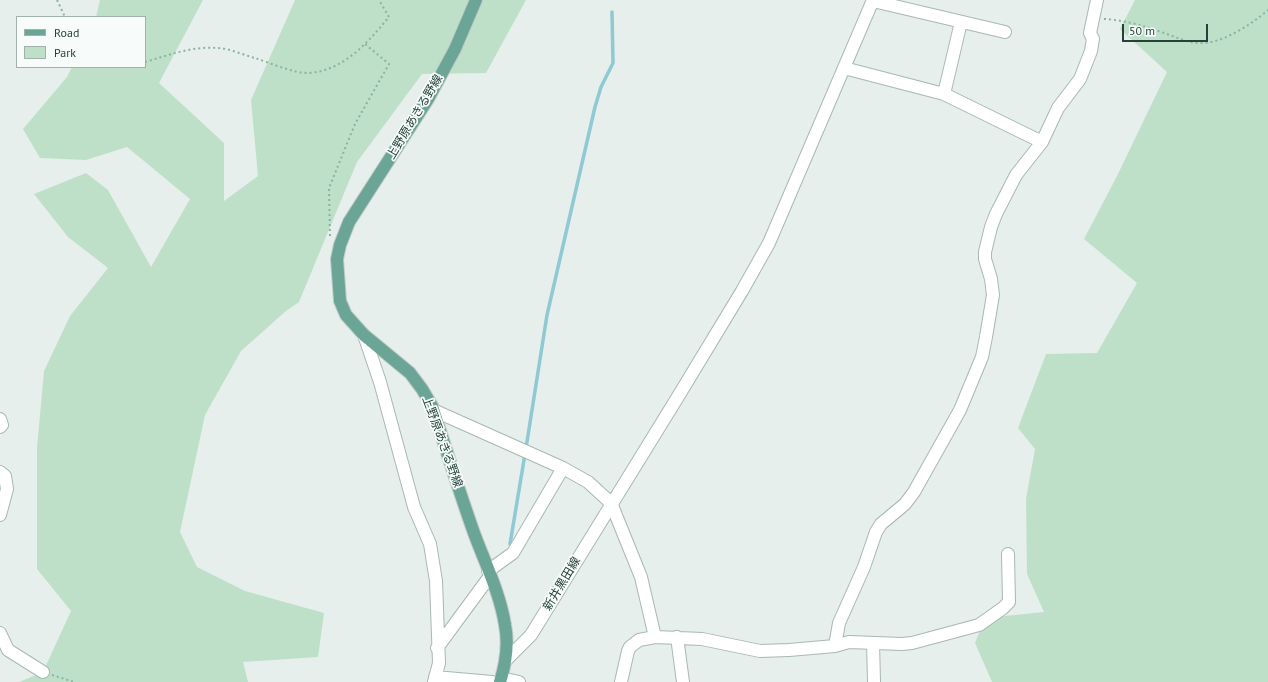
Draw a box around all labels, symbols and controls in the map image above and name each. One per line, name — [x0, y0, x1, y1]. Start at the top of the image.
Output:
legend — [16, 16, 146, 68]
scale bar — [1124, 16, 1210, 42]
text: 50 m — [1129, 23, 1155, 38]
text: Road — [54, 25, 79, 40]
text: Park — [54, 45, 76, 60]
street label: 上野原あきる野線 — [384, 72, 446, 162]
street label: 上野原あきる野線 — [419, 394, 465, 490]
street label: 新井黒田線 — [540, 555, 584, 613]

